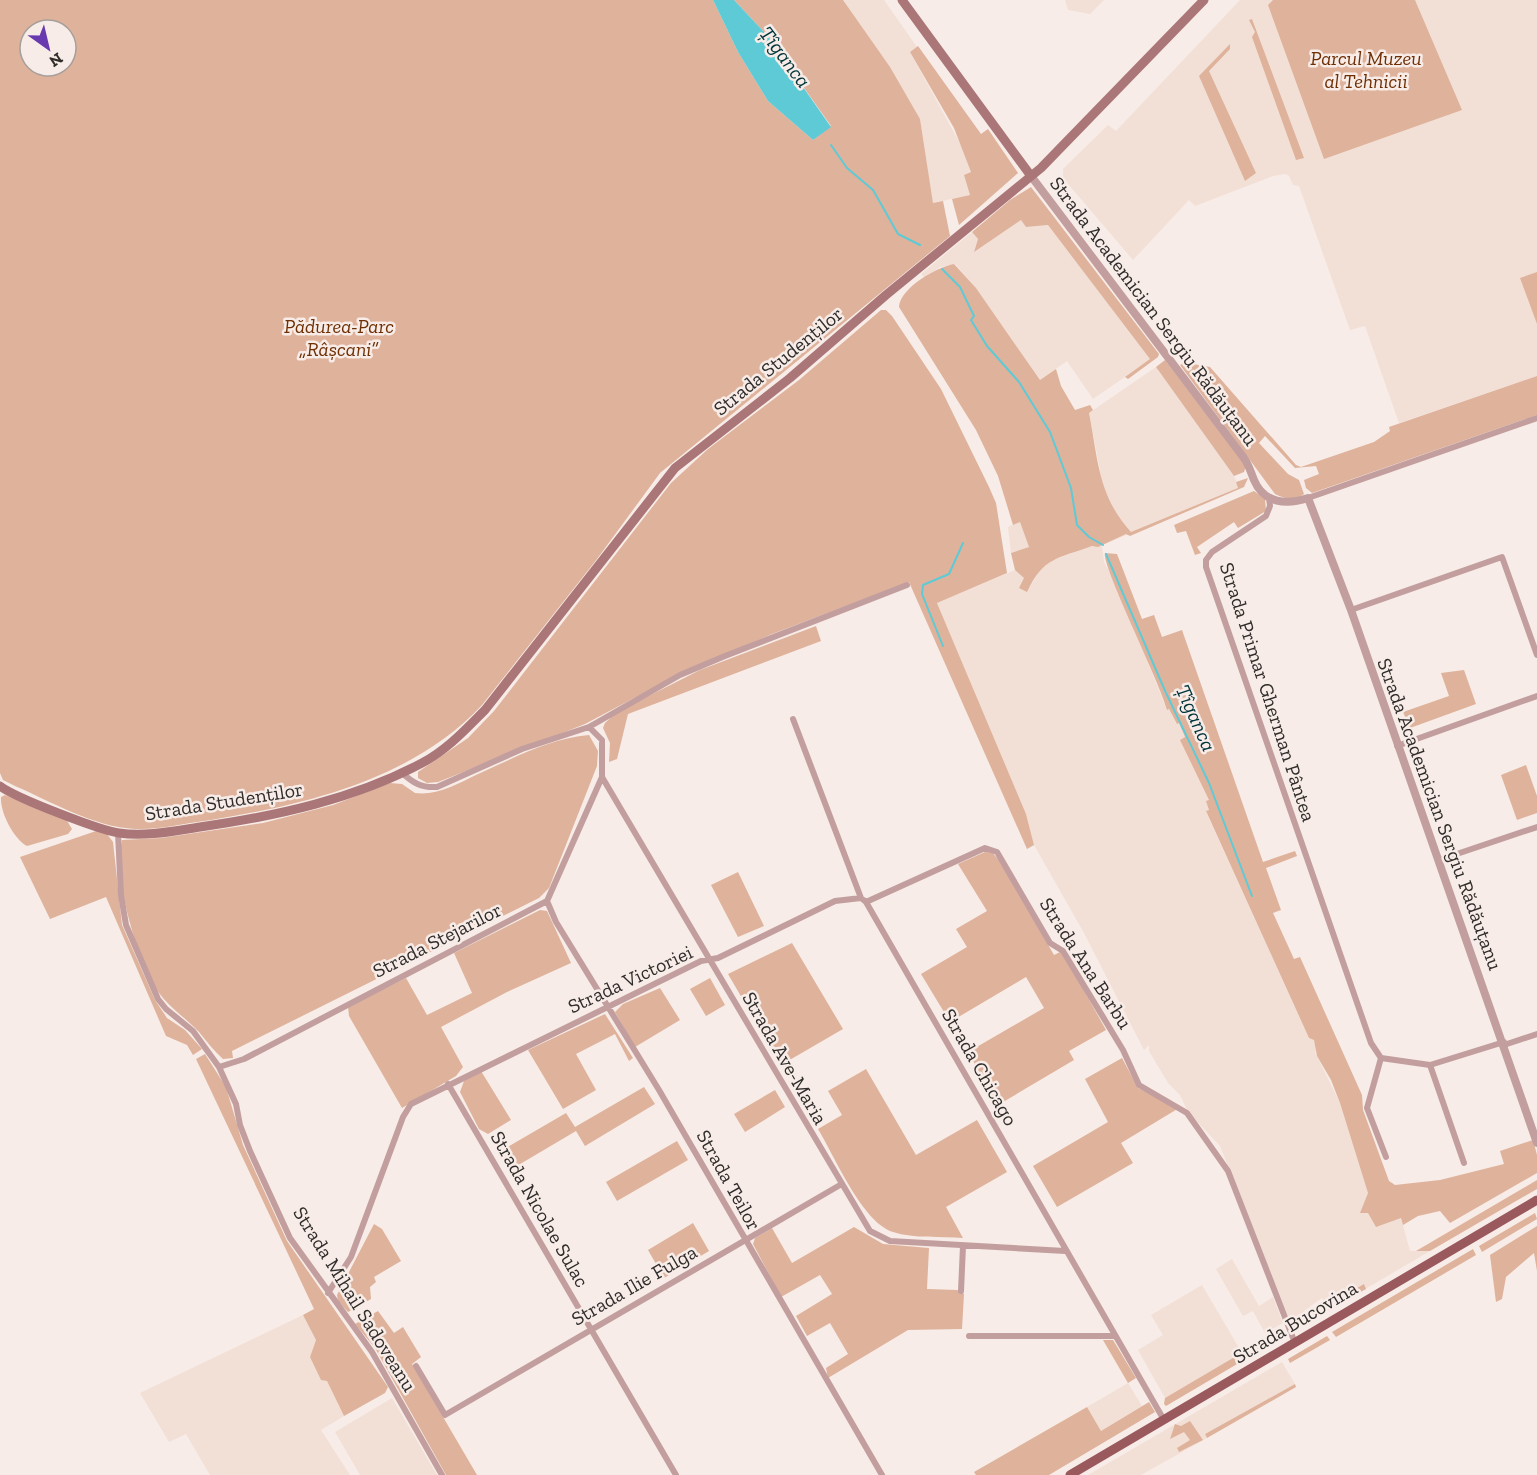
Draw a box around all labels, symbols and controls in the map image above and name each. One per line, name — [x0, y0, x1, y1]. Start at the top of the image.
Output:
north arrow — [18, 18, 78, 78]
water label: Țîganca — [754, 21, 817, 92]
park label: Parcul Muzeu al Tehnicii — [1310, 46, 1422, 93]
text: N — [46, 49, 66, 71]
street label: Strada Academician Sergiu Rădăuțanu — [1045, 172, 1263, 450]
street label: Strada Studenților — [708, 301, 848, 421]
park label: Pădurea-Parc „Râșcani” — [284, 314, 394, 361]
street label: Strada Primar Gherman Pântea — [1215, 559, 1321, 825]
street label: Strada Academician Sergiu Rădăuțanu — [1372, 655, 1508, 973]
water label: Țîganca — [1171, 681, 1222, 755]
street label: Strada Studenților — [143, 777, 305, 825]
street label: Strada Ana Barbu — [1035, 893, 1137, 1033]
street label: Strada Stejarilor — [369, 897, 505, 983]
street label: Strada Victoriei — [564, 939, 696, 1018]
street label: Strada Ave-Maria — [737, 987, 833, 1129]
street label: Strada Chicago — [937, 1004, 1023, 1130]
street label: Strada Teilor — [692, 1126, 766, 1234]
street label: Strada Nicolae Sulac — [486, 1127, 594, 1291]
street label: Strada Mihail Sadoveanu — [288, 1202, 422, 1396]
street label: Strada Ilie Fulga — [567, 1239, 701, 1331]
street label: Strada Bucovina — [1229, 1275, 1362, 1369]

